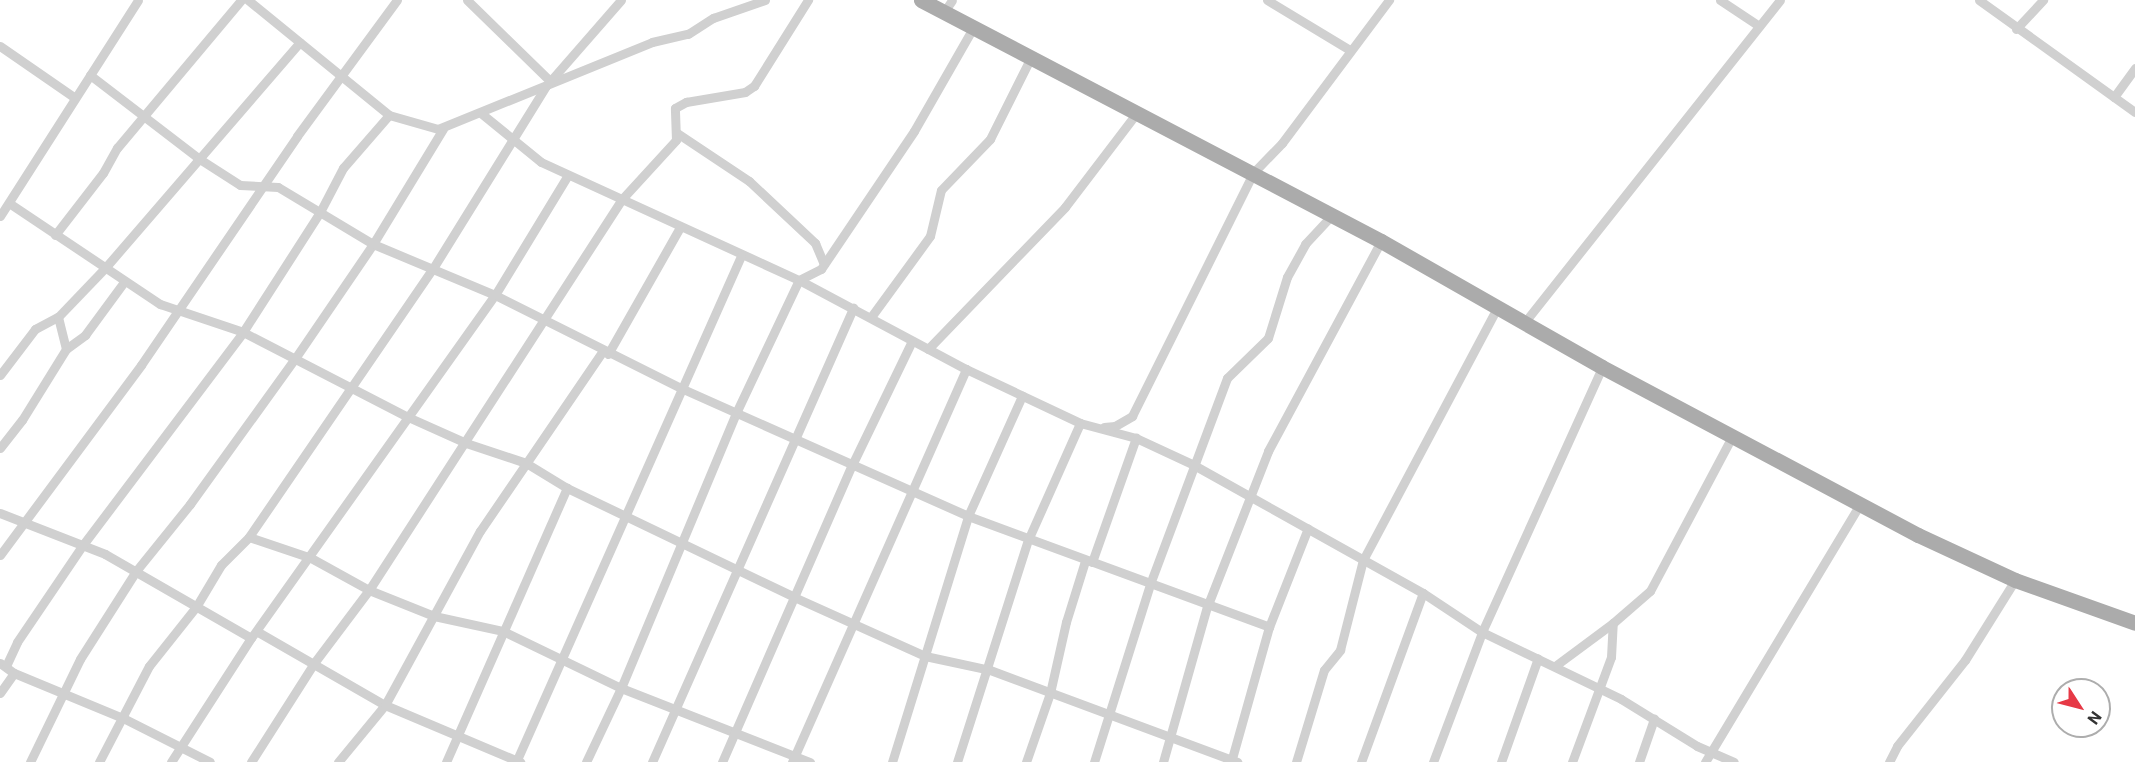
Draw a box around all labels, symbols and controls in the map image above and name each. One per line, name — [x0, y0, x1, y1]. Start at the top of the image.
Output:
north arrow — [2051, 678, 2111, 738]
text: N — [2083, 708, 2105, 728]

